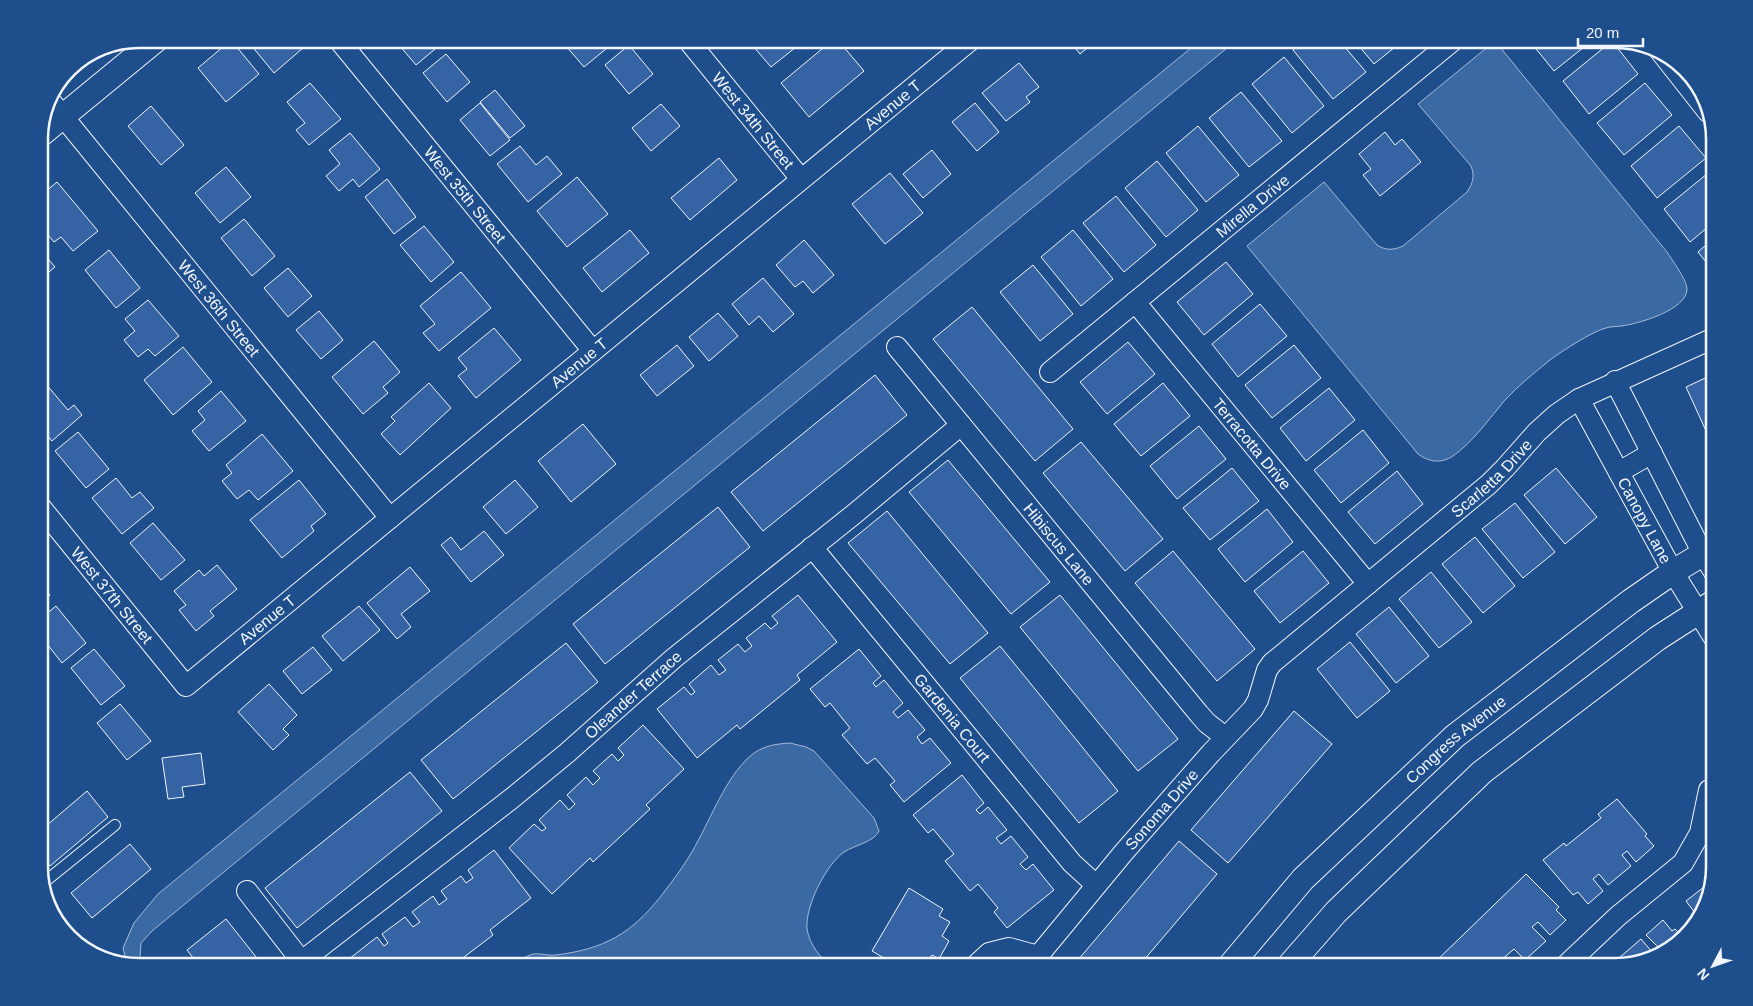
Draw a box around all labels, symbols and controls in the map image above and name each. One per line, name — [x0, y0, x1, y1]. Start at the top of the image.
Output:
scale bar — [1578, 15, 1643, 47]
text: 20 m — [1586, 24, 1619, 41]
street label: West 34th Street — [709, 69, 798, 172]
street label: Avenue T — [861, 76, 924, 133]
street label: West 35th Street — [421, 143, 510, 246]
street label: Mirella Drive — [1213, 171, 1292, 240]
street label: West 36th Street — [175, 257, 264, 360]
street label: Avenue T — [547, 334, 611, 391]
street label: Terracotta Drive — [1210, 395, 1295, 493]
street label: Scarletta Drive — [1447, 436, 1535, 520]
street label: Canopy Lane — [1615, 474, 1675, 566]
street label: Hibiscus Lane — [1021, 500, 1098, 588]
street label: West 37th Street — [68, 544, 157, 647]
street label: Avenue T — [235, 591, 299, 648]
street label: Oleander Terrace — [581, 647, 685, 742]
street label: Gardenia Court — [911, 670, 994, 766]
street label: Congress Avenue — [1402, 692, 1509, 787]
street label: Sonoma Drive — [1122, 766, 1201, 853]
north arrow — [1688, 941, 1738, 991]
text: N — [1694, 965, 1713, 984]

